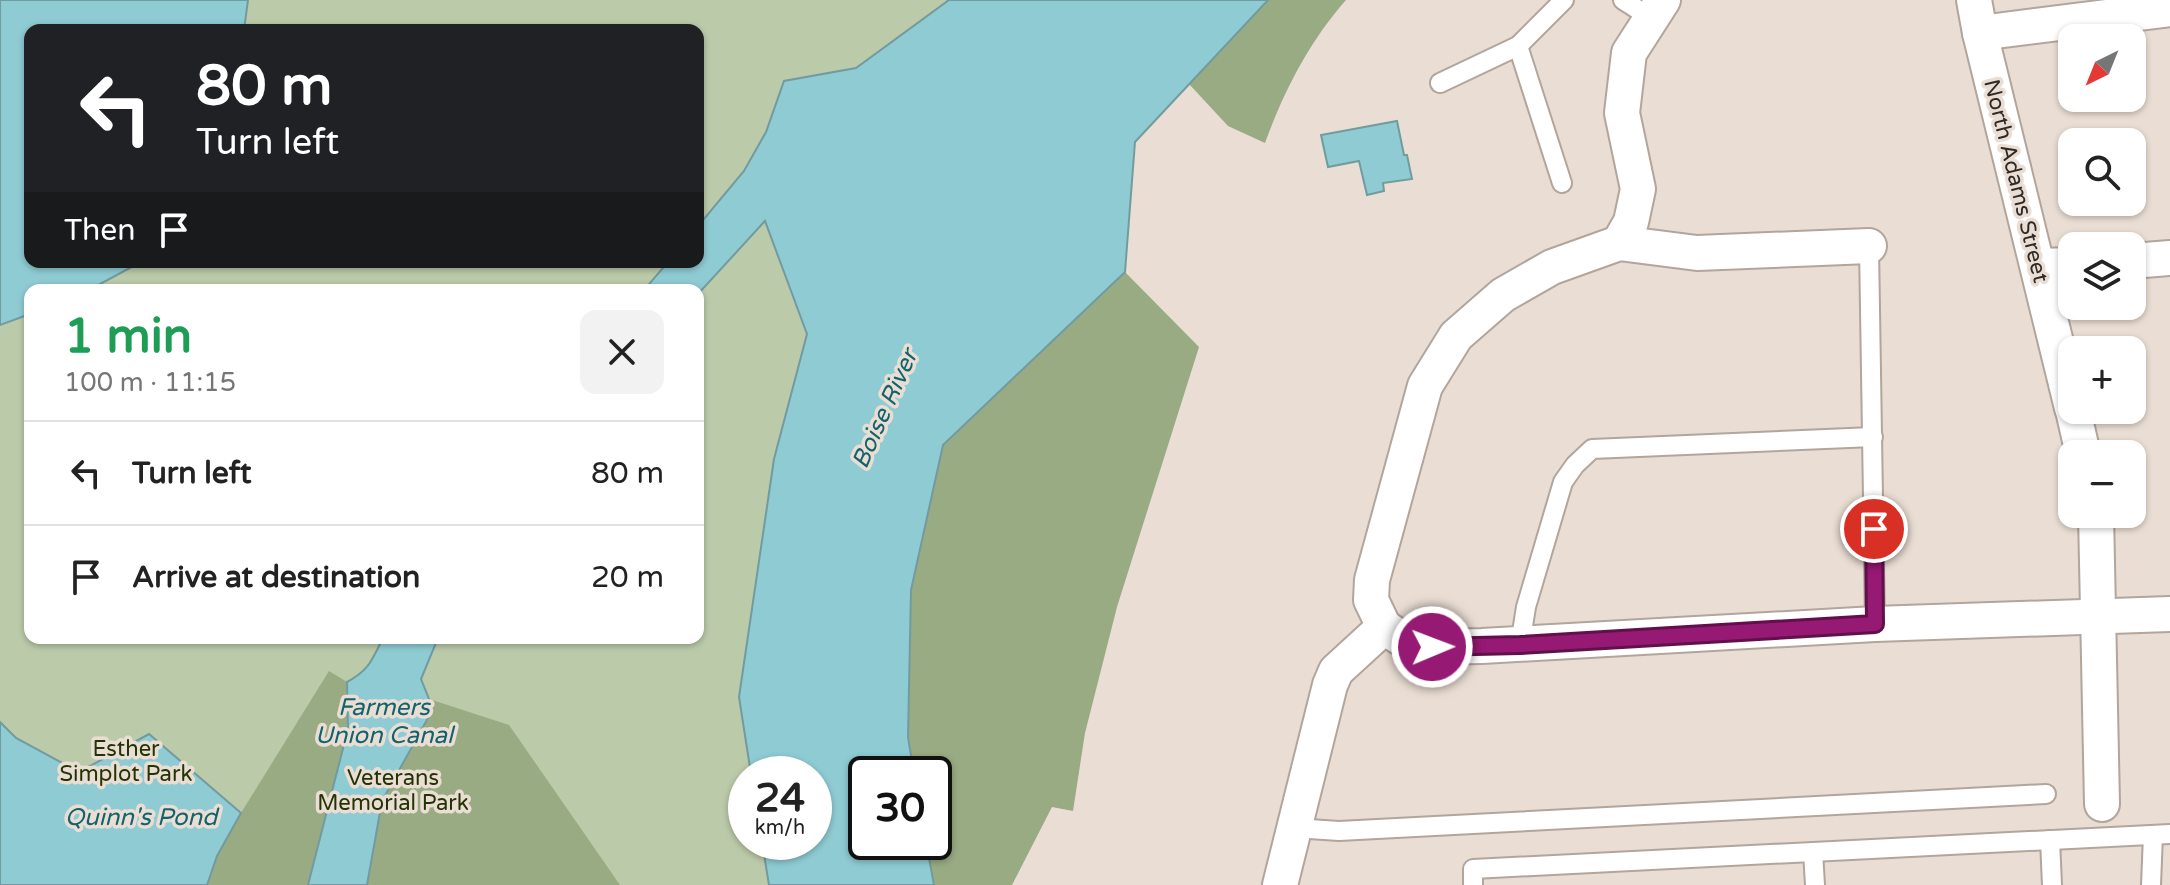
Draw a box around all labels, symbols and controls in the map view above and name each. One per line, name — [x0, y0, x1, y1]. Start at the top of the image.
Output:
north arrow — [2058, 24, 2146, 112]
map controls — [2058, 24, 2146, 528]
text: 80 m — [196, 53, 332, 120]
icon: left — [64, 56, 168, 160]
street label: North Adams Street — [1978, 77, 2054, 285]
text: Turn left — [196, 121, 339, 164]
button: search — [2058, 128, 2146, 216]
icon: arrive — [152, 208, 196, 252]
text: Then — [64, 212, 136, 249]
button: layers — [2058, 232, 2146, 320]
text: 1 min — [64, 308, 192, 366]
button: close — [580, 310, 664, 394]
button: + — [2058, 336, 2146, 424]
water label: Boise River — [846, 343, 925, 473]
text: 100 m · 11:15 — [64, 367, 236, 398]
button: − — [2058, 440, 2146, 528]
icon: left — [64, 451, 108, 495]
text: Turn left — [132, 455, 251, 492]
text: 80 m — [591, 455, 664, 492]
pin — [1840, 495, 1908, 563]
icon: arrive — [1852, 507, 1896, 551]
icon: arrive — [64, 555, 108, 599]
text: Arrive at destination — [132, 559, 420, 596]
text: 20 m — [591, 559, 664, 596]
position arrow — [1390, 605, 1474, 689]
water label: Farmers Union Canal — [315, 693, 456, 750]
park label: Esther Simplot Park — [60, 736, 192, 787]
speed limit sign: 30 — [848, 756, 952, 860]
park label: Veterans Memorial Park — [317, 765, 469, 816]
text: 24 — [755, 774, 805, 822]
water label: Quinn's Pond — [65, 803, 220, 832]
text: km/h — [755, 816, 805, 840]

